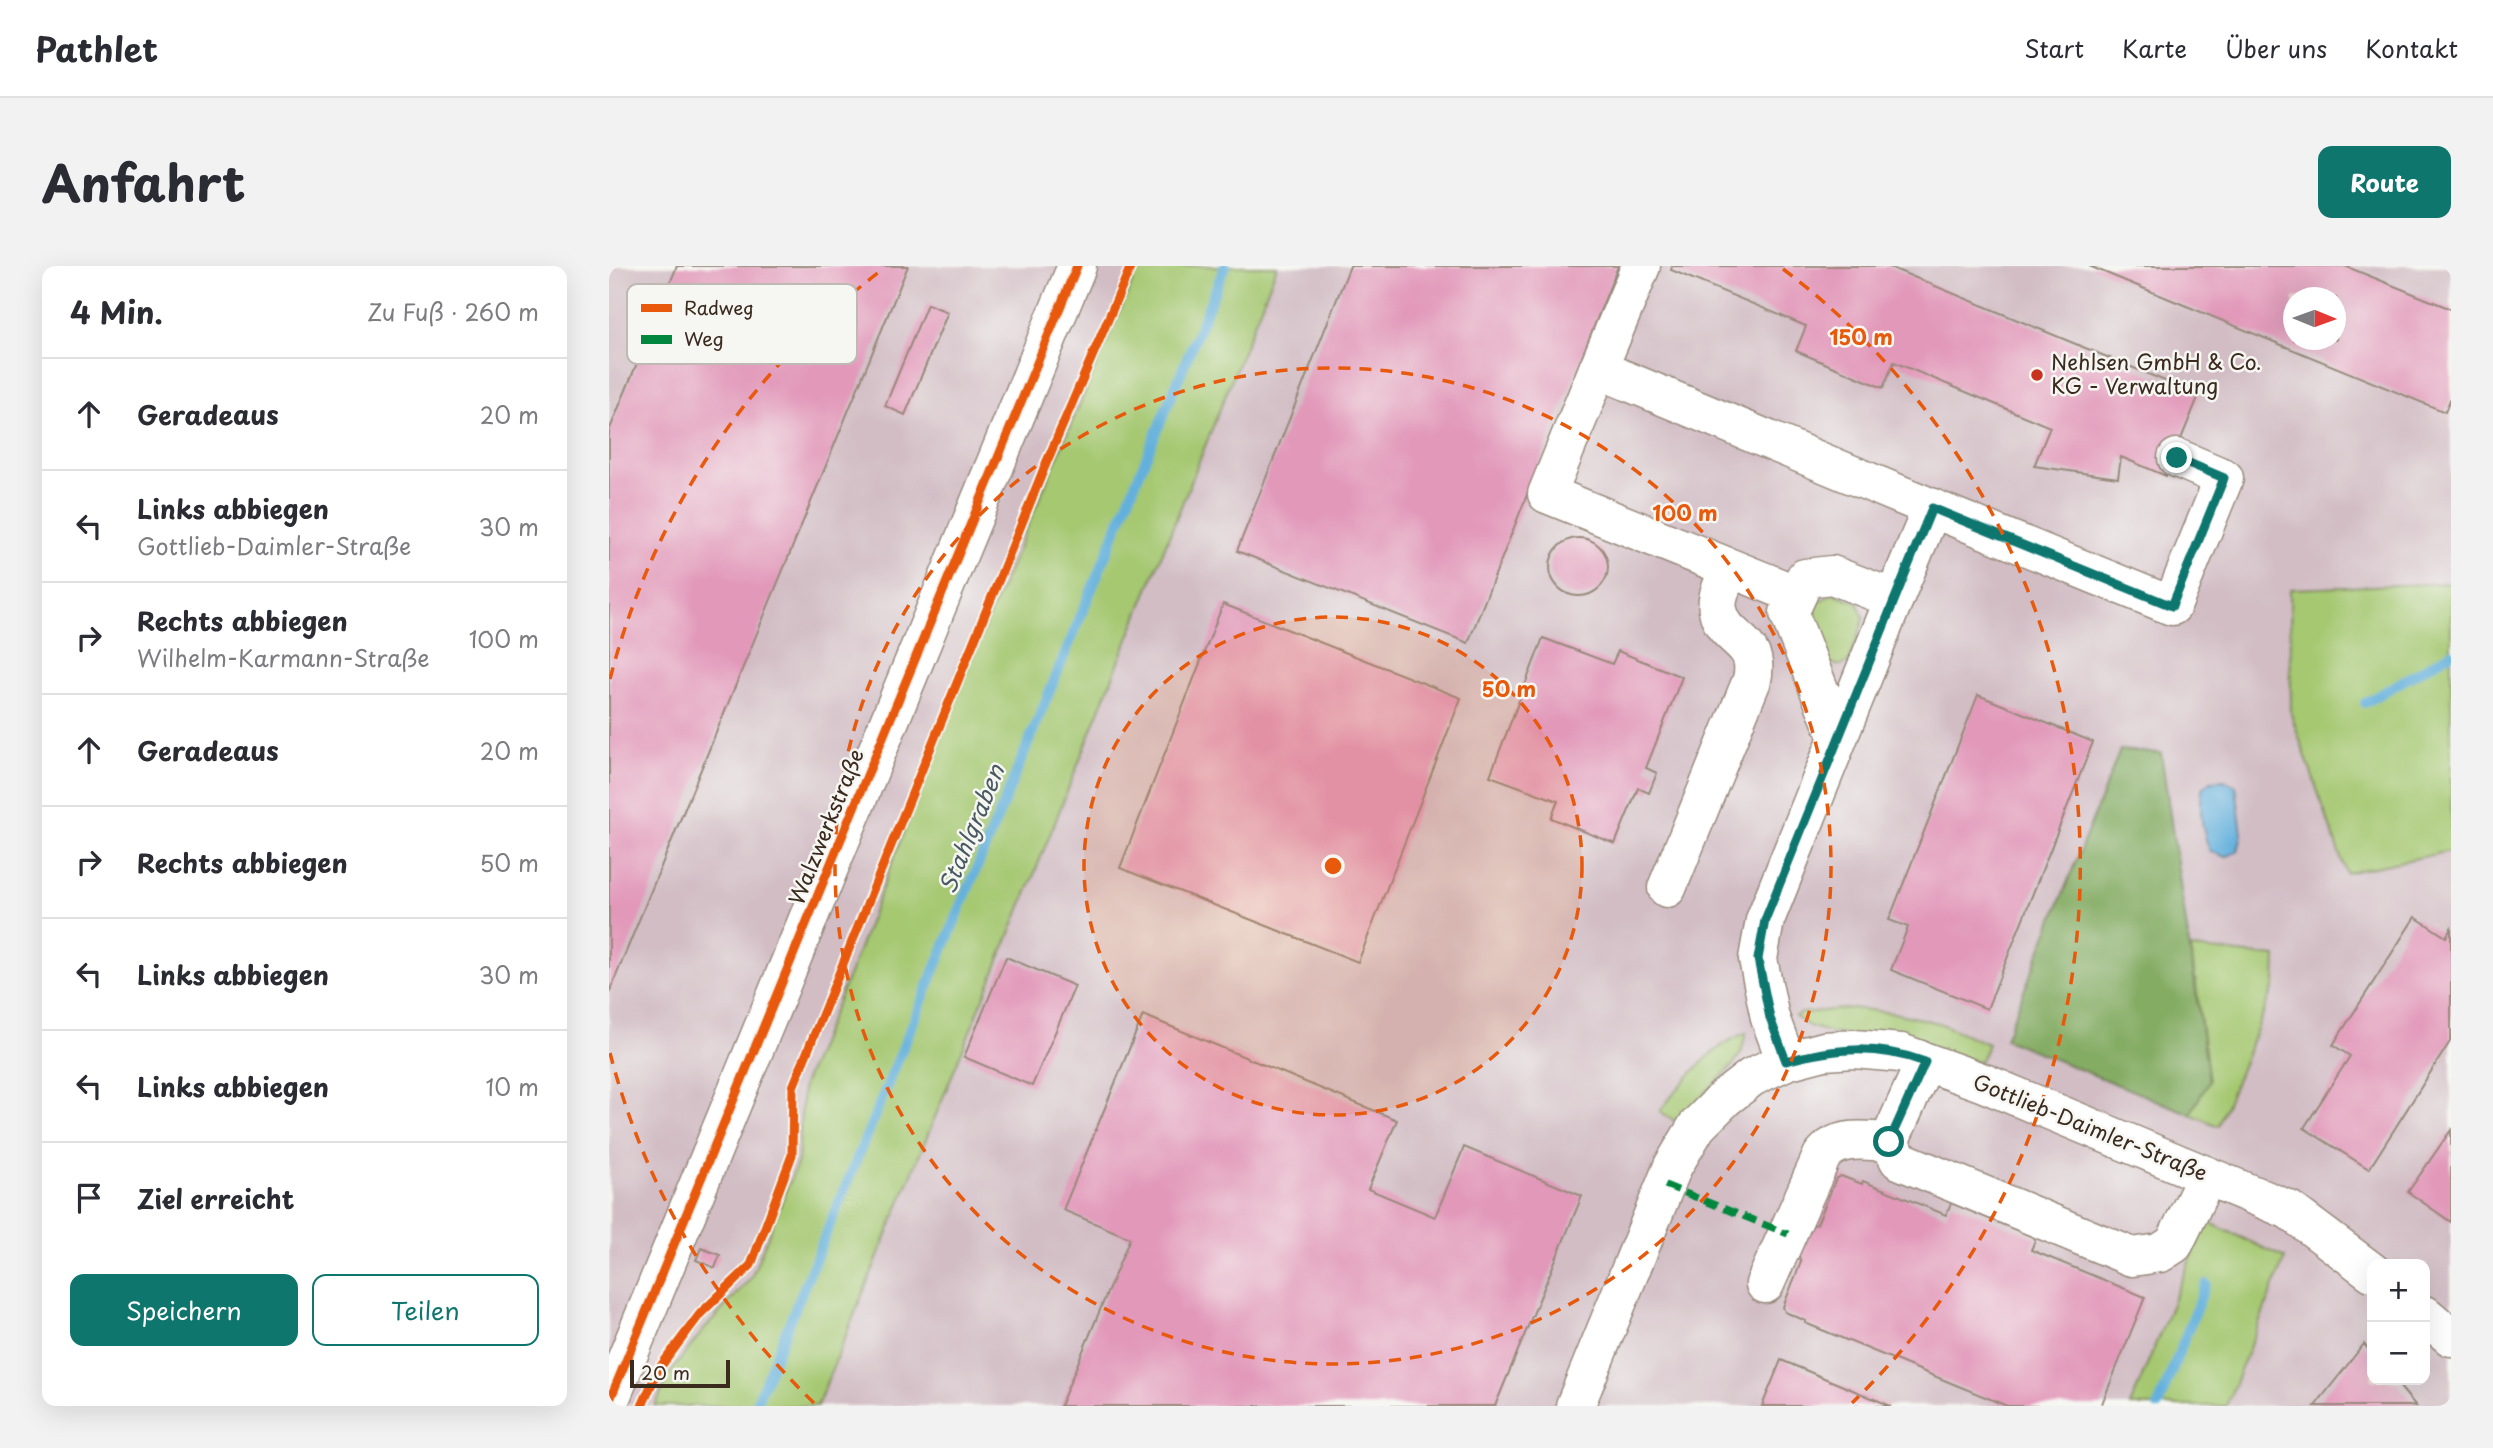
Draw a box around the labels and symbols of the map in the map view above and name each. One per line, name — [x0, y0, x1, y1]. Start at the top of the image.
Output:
legend — [627, 284, 857, 364]
north arrow — [2283, 287, 2346, 350]
text: Radweg — [684, 293, 754, 321]
text: 150 m — [1829, 320, 1893, 352]
text: Weg — [684, 324, 724, 352]
place label: Nehlsen GmbH & Co. KG - Verwaltung — [2051, 345, 2262, 401]
marker: Nehlsen GmbH & Co. KG - Verwaltung — [2029, 367, 2045, 383]
route end — [2161, 442, 2192, 473]
text: 100 m — [1652, 496, 1718, 528]
text: 50 m — [1482, 672, 1536, 704]
street label: Walzwerkstraße — [779, 743, 871, 909]
water label: Stahlgraben — [929, 757, 1013, 898]
centre of rings — [1321, 854, 1345, 878]
street label: Gottlieb-Daimler-Straße — [1969, 1064, 2213, 1188]
route start — [1873, 1126, 1904, 1157]
scale bar — [630, 1357, 730, 1389]

